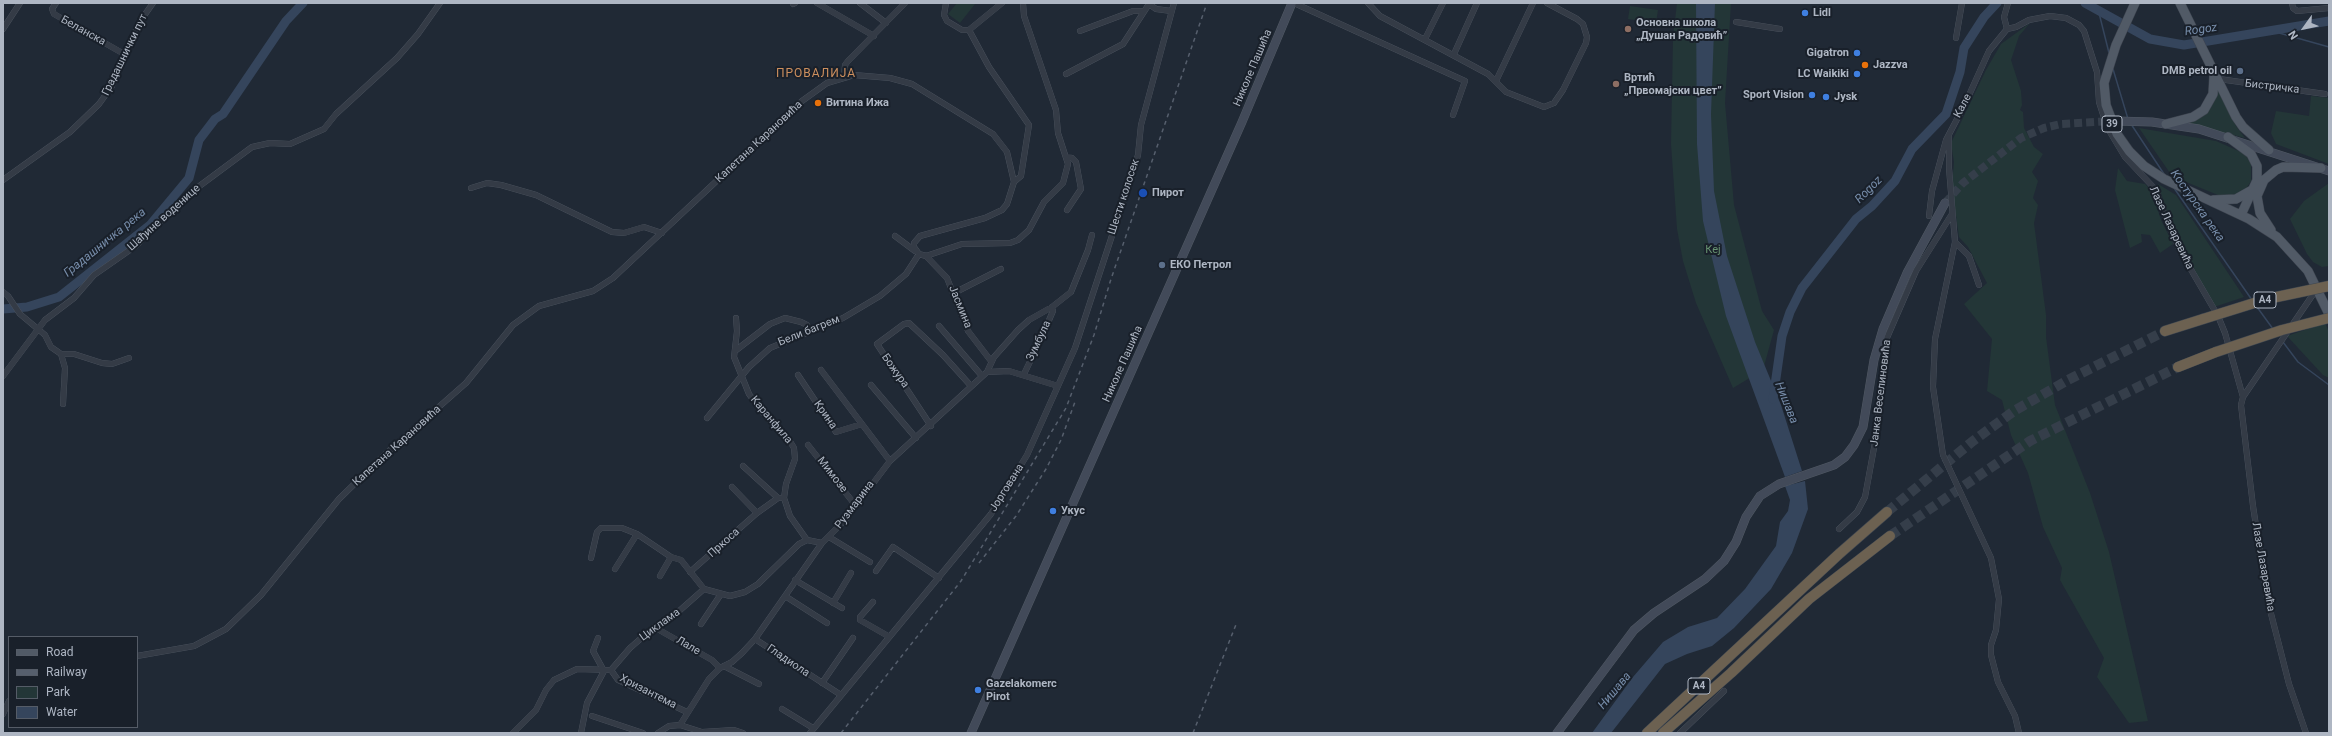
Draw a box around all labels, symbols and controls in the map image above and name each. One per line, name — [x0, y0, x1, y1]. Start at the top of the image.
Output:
place label: Lidl — [1813, 6, 1831, 20]
marker: Lidl — [1800, 8, 1810, 18]
north arrow — [2284, 8, 2324, 48]
street label: Градашнички пут — [100, 12, 150, 98]
street label: Беланска — [58, 13, 108, 49]
place label: Основна школа „Душан Радовић” — [1636, 16, 1727, 42]
water label: Rogoz — [2184, 21, 2218, 39]
marker: Основна школа „Душан Радовић” — [1623, 24, 1633, 34]
street label: Николе Пашића — [1231, 27, 1275, 109]
text: N — [2286, 28, 2301, 42]
place label: Gigatron — [1806, 46, 1849, 60]
marker: Gigatron — [1852, 48, 1862, 58]
place label: Jazzva — [1873, 58, 1908, 72]
marker: Jazzva — [1860, 60, 1870, 70]
place label: DMB petrol oil — [2162, 64, 2232, 78]
marker: DMB petrol oil — [2235, 66, 2245, 76]
district label: ПРОВАЛИЈА — [776, 67, 856, 81]
place label: LC Waikiki — [1798, 67, 1849, 81]
marker: LC Waikiki — [1852, 69, 1862, 79]
place label: Вртић „Првомајски цвет” — [1624, 71, 1722, 97]
street label: Бистричка — [2244, 77, 2300, 97]
marker: Вртић „Првомајски цвет” — [1611, 79, 1621, 89]
place label: Sport Vision — [1743, 88, 1804, 102]
marker: Sport Vision — [1807, 90, 1817, 100]
place label: Jysk — [1834, 90, 1857, 104]
marker: Jysk — [1821, 92, 1831, 102]
street label: Кале — [1951, 92, 1975, 120]
place label: Витина Ижа — [826, 96, 889, 110]
street label: Капетана Карановића — [713, 98, 805, 186]
marker: Витина Ижа — [813, 98, 823, 108]
road number: 39 — [2102, 116, 2122, 132]
street label: Шести колосек — [1106, 158, 1142, 236]
water label: Костурска река — [2167, 167, 2227, 245]
water label: Rogoz — [1852, 173, 1886, 207]
street label: Шађине воденице — [125, 182, 203, 254]
street label: Лазе Лазаревића — [2146, 184, 2196, 272]
place label: Пирот — [1152, 186, 1184, 200]
marker: Пирот — [1137, 187, 1149, 199]
water label: Градашничка река — [61, 205, 149, 281]
park label: Кеј — [1705, 243, 1721, 257]
place label: ЕКО Петрол — [1170, 258, 1231, 272]
marker: ЕКО Петрол — [1157, 260, 1167, 270]
street label: Јасмина — [946, 284, 974, 330]
road number: A4 — [2254, 292, 2276, 308]
street label: Бели багрем — [776, 313, 842, 349]
street label: Зумбула — [1024, 319, 1054, 363]
street label: Николе Пашића — [1100, 324, 1146, 404]
street label: Јанка Веселиновића — [1868, 339, 1894, 447]
street label: Божура — [878, 351, 912, 391]
water label: Нишава — [1771, 380, 1801, 426]
street label: Каранфила — [747, 393, 795, 447]
street label: Крина — [810, 398, 840, 432]
street label: Капетана Карановића — [350, 403, 444, 489]
street label: Мимозе — [814, 454, 850, 496]
street label: Јоргована — [987, 462, 1027, 514]
street label: Рузмарина — [833, 478, 877, 532]
place label: Укус — [1061, 504, 1085, 518]
marker: Укус — [1048, 506, 1058, 516]
street label: Лазе Лазаревића — [2249, 521, 2277, 613]
street label: Пркоса — [706, 525, 742, 561]
street label: Циклама — [637, 606, 683, 644]
street label: Лале — [673, 634, 703, 658]
legend — [8, 636, 138, 728]
street label: Гладиола — [764, 642, 812, 680]
text: Road — [46, 645, 74, 659]
text: Railway — [46, 665, 87, 679]
water label: Нишава — [1595, 670, 1635, 712]
street label: Хризантема — [617, 672, 679, 712]
place label: Gazelakomerc Pirot — [986, 677, 1057, 703]
road number: A4 — [1688, 678, 1710, 694]
text: Park — [46, 685, 70, 699]
marker: Gazelakomerc Pirot — [973, 685, 983, 695]
text: Water — [46, 705, 77, 719]

